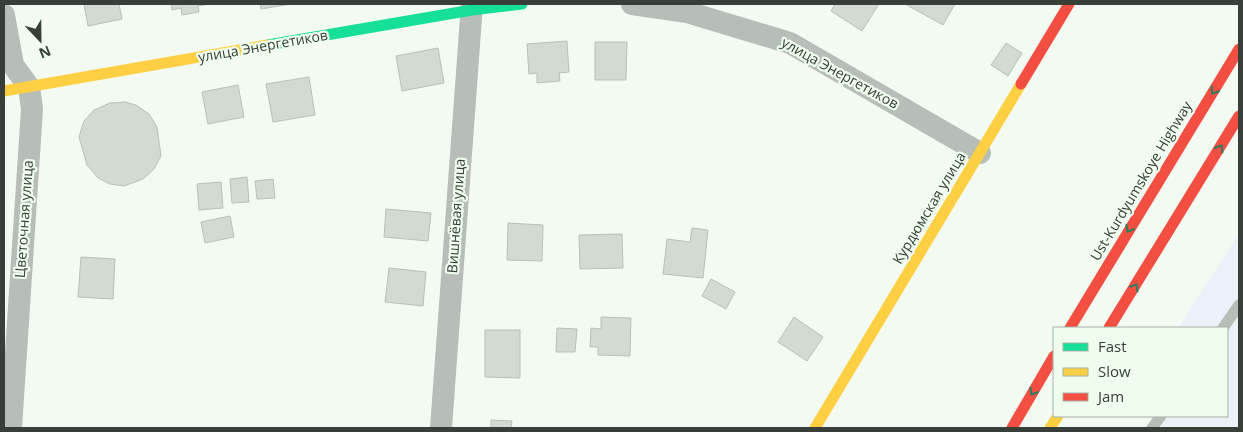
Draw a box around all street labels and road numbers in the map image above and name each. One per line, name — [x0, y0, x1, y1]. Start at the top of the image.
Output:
street label: улица Энергетиков — [197, 25, 329, 66]
street label: улица Энергетиков — [778, 32, 902, 113]
street label: Ust-Kurdyumskoye Highway — [1085, 97, 1196, 264]
street label: Курдюмская улица — [888, 148, 970, 267]
street label: Вишнёвая улица — [442, 158, 469, 274]
street label: Цветочная улица — [10, 159, 37, 279]

